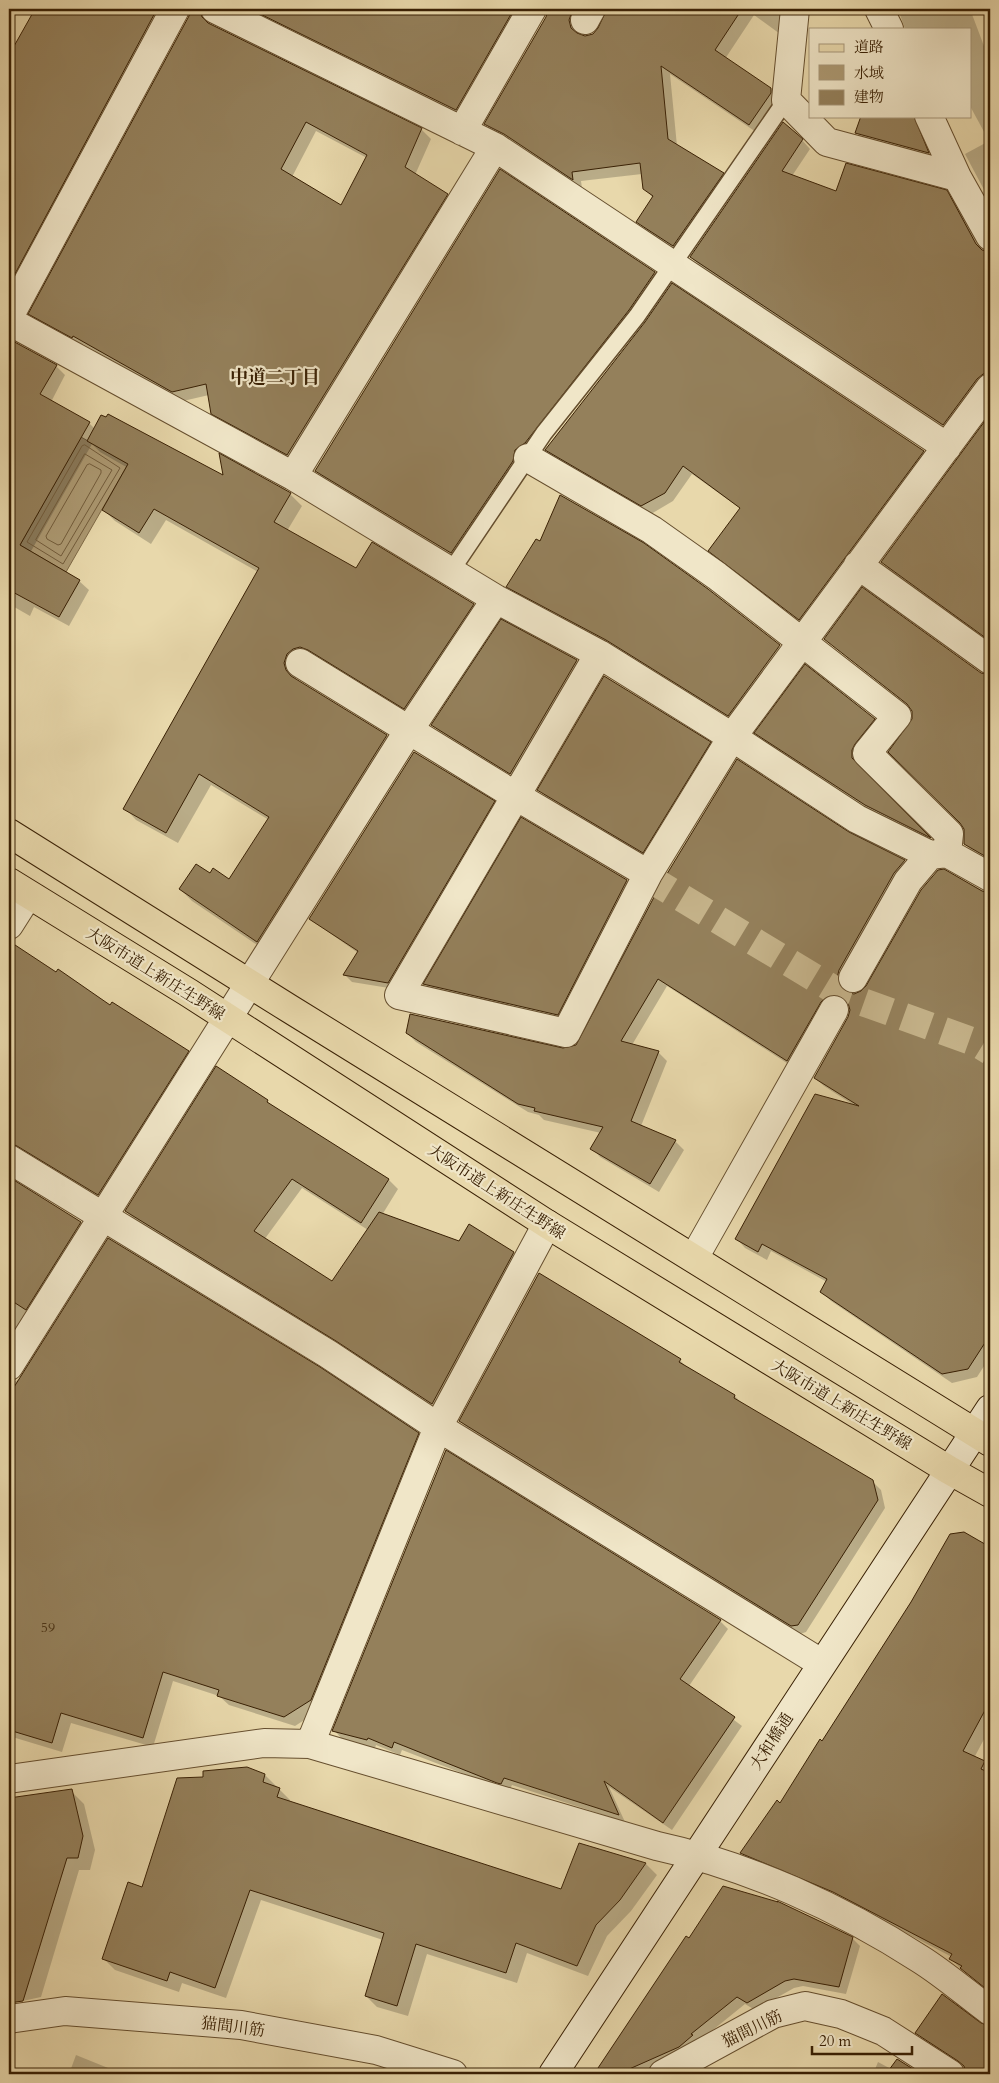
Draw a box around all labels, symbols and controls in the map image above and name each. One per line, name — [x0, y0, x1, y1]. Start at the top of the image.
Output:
legend — [809, 28, 972, 118]
text: 道路 — [854, 37, 884, 57]
text: 水域 — [854, 63, 884, 83]
text: 建物 — [854, 87, 884, 107]
district label: 中道二丁目 — [230, 365, 320, 390]
street label: 大阪市道上新庄生野線 — [82, 922, 229, 1026]
street label: 大阪市道上新庄生野線 — [423, 1139, 570, 1245]
street label: 大阪市道上新庄生野線 — [767, 1354, 916, 1455]
house number: 59 — [41, 1618, 55, 1637]
street label: 大和橋通 — [745, 1709, 798, 1774]
street label: 猫間川筋 — [719, 2005, 786, 2053]
street label: 猫間川筋 — [200, 2012, 266, 2042]
scale bar — [812, 2023, 912, 2055]
text: 20 m — [819, 2031, 851, 2051]

